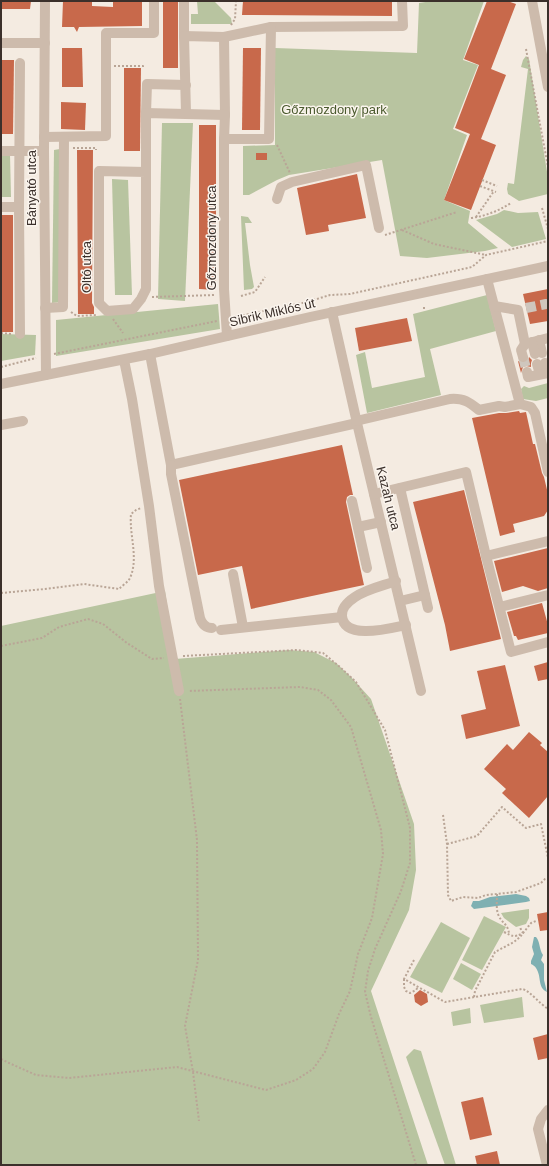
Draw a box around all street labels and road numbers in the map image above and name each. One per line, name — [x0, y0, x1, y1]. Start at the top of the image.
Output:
street label: Bányató utca — [24, 149, 39, 226]
street label: Gőzmozdony utca — [204, 185, 219, 290]
street label: Oltó utca — [79, 240, 94, 293]
street label: Sibrik Miklós út — [228, 295, 317, 330]
street label: Kazah utca — [373, 465, 404, 532]

